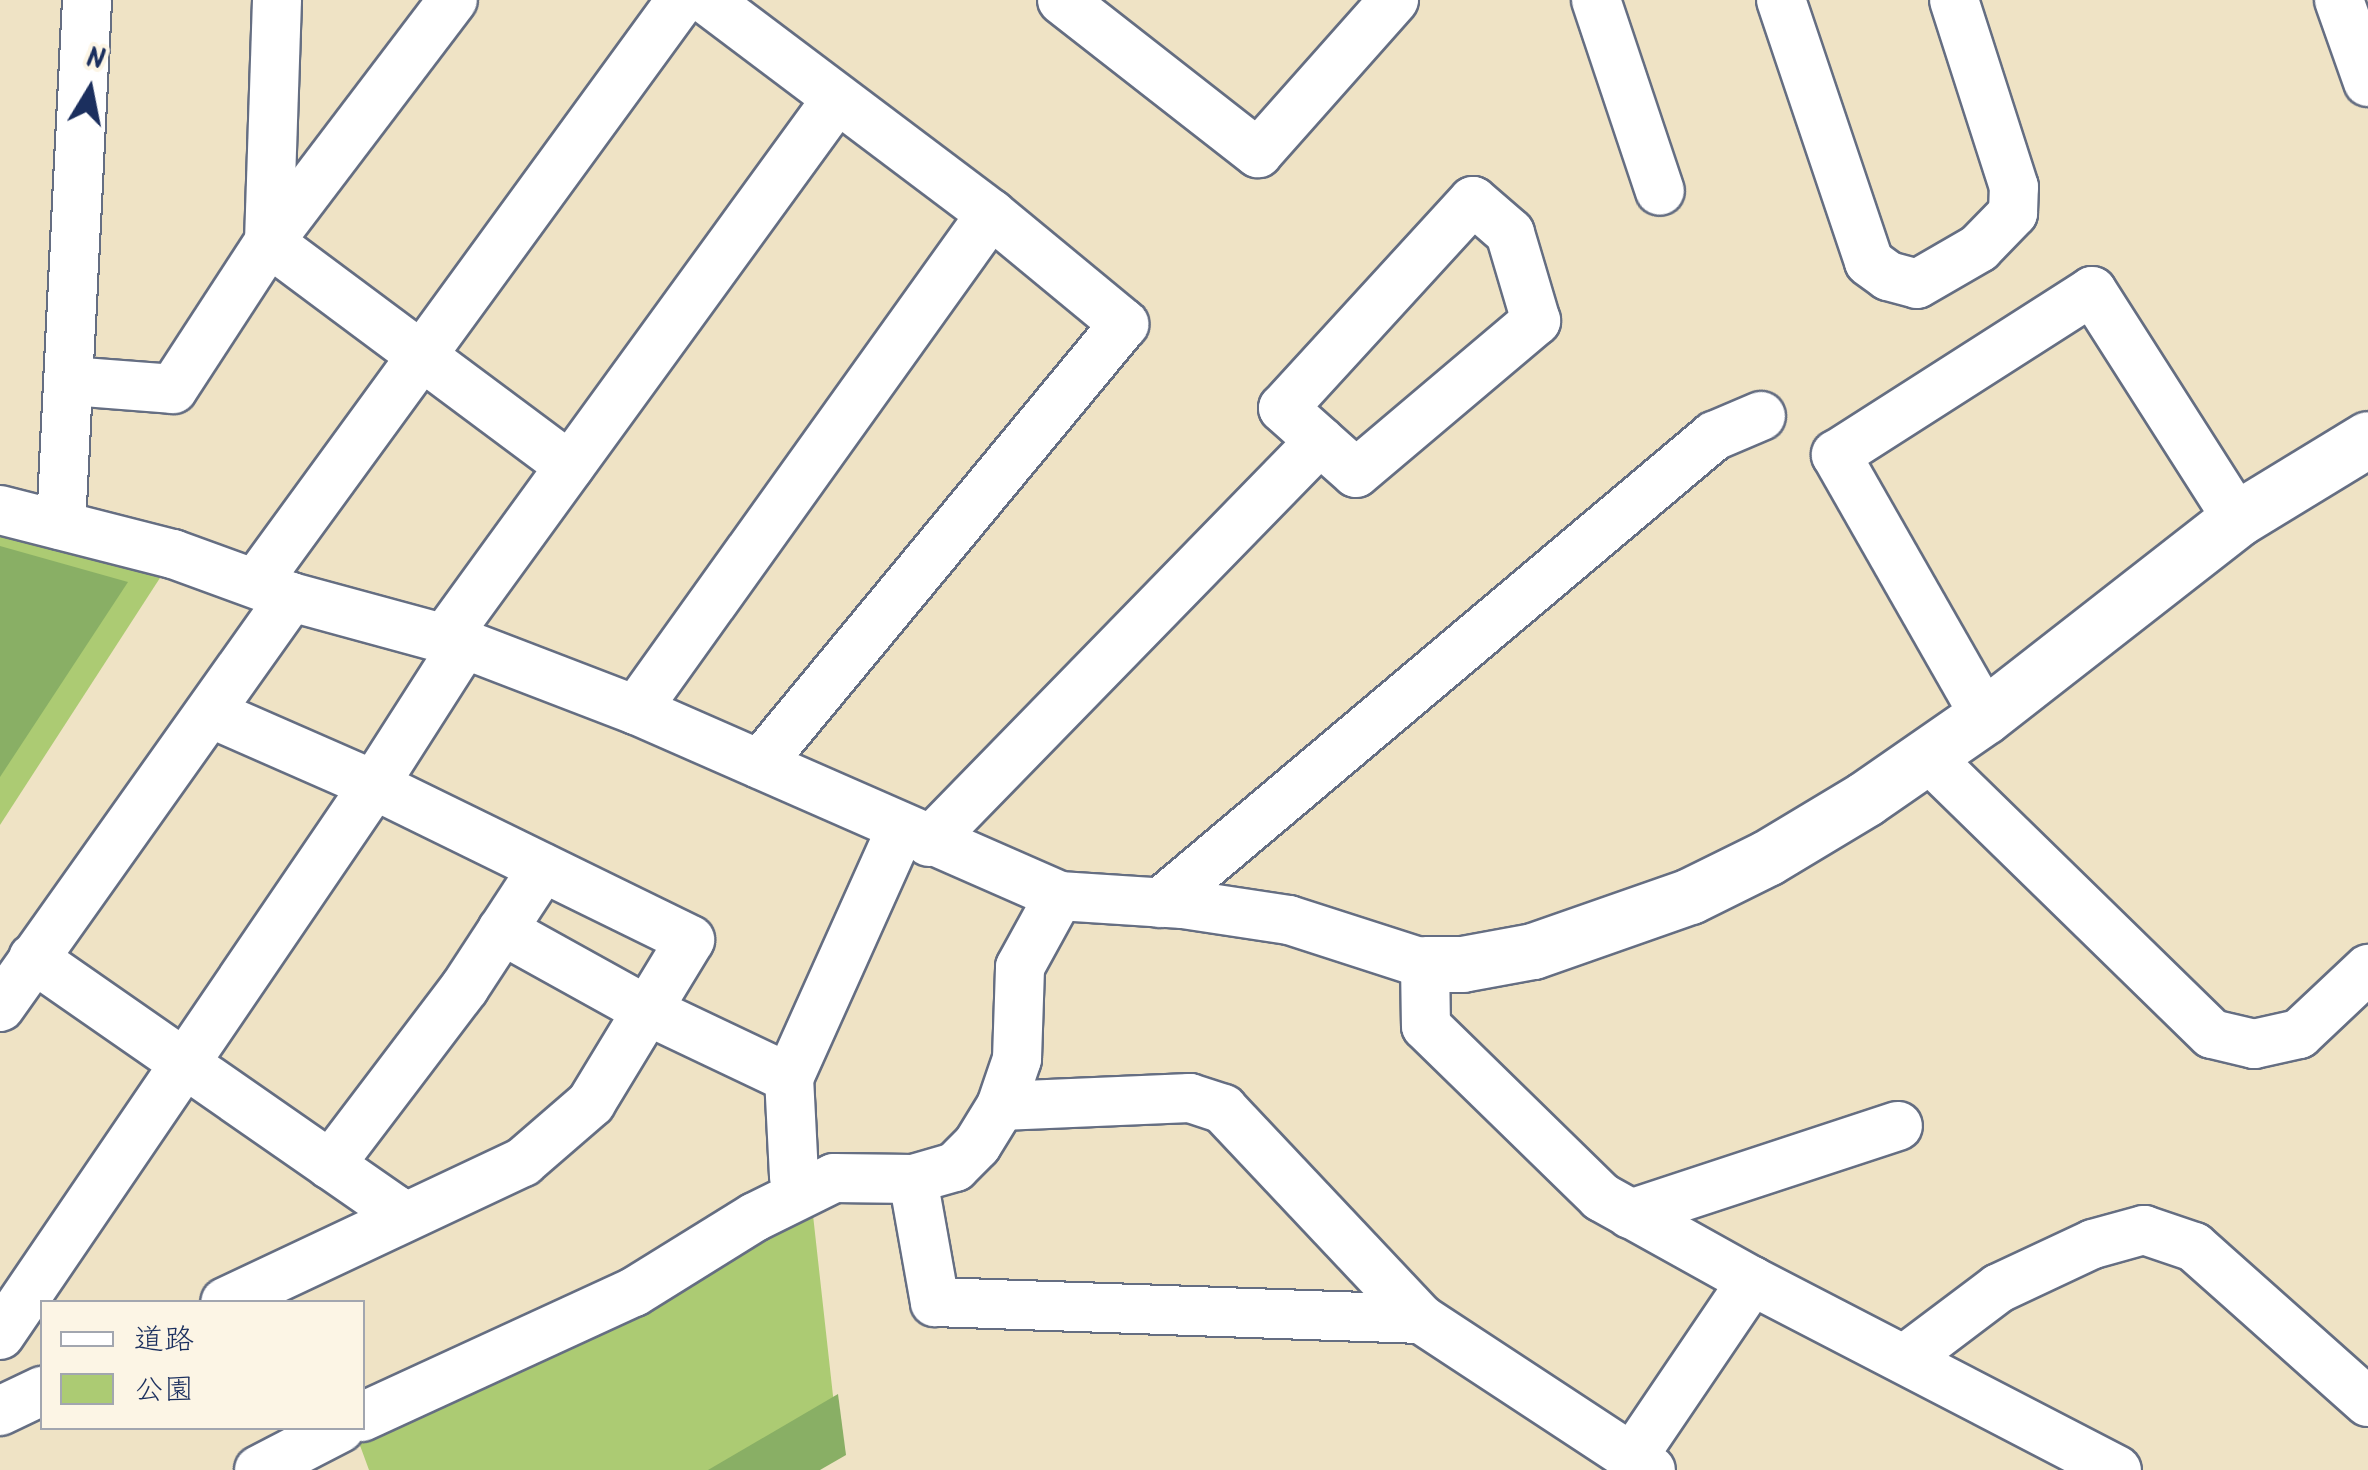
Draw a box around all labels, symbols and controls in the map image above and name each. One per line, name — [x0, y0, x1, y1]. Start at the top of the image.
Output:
text: N — [83, 36, 108, 84]
north arrow — [40, 40, 140, 140]
legend — [40, 1300, 365, 1430]
text: 道路 — [134, 1317, 194, 1365]
text: 公園 — [134, 1367, 194, 1415]

